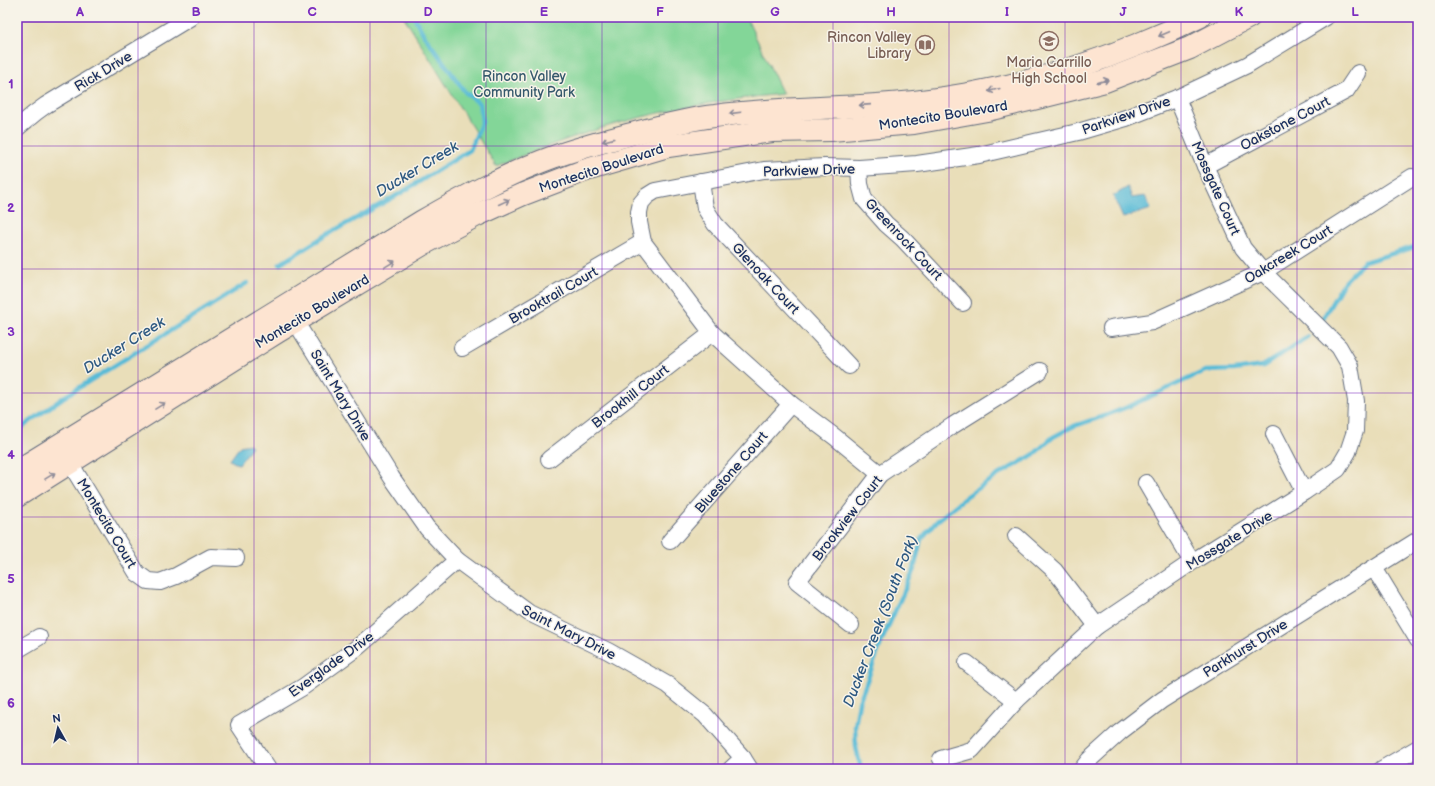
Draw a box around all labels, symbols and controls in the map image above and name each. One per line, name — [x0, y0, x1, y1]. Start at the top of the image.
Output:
text: A — [75, 4, 84, 20]
text: B — [191, 4, 201, 20]
text: C — [307, 4, 317, 20]
text: D — [423, 4, 433, 20]
text: E — [540, 4, 549, 20]
text: F — [656, 4, 664, 20]
text: G — [770, 4, 780, 20]
text: H — [886, 4, 896, 20]
text: I — [1005, 4, 1009, 20]
text: J — [1119, 4, 1127, 20]
text: K — [1235, 4, 1244, 20]
text: L — [1351, 4, 1359, 20]
place label: Rincon Valley Library — [827, 29, 912, 62]
school or university icon: Maria Carrillo High School — [1038, 30, 1060, 52]
one-way arrow — [1158, 31, 1170, 38]
library icon: Rincon Valley Library — [914, 34, 936, 56]
street label: Rick Drive — [71, 48, 135, 95]
place label: Maria Carrillo High School — [1006, 54, 1092, 87]
park label: Rincon Valley Community Park — [473, 68, 575, 101]
text: 1 — [8, 76, 14, 92]
one-way arrow — [1096, 77, 1109, 84]
one-way arrow — [987, 86, 1000, 94]
street label: Parkview Drive — [1080, 92, 1173, 139]
street label: Oakstone Court — [1238, 92, 1334, 154]
street label: Montecito Boulevard — [877, 97, 1009, 134]
one-way arrow — [859, 101, 872, 108]
one-way arrow — [729, 109, 742, 117]
water label: Ducker Creek — [372, 137, 463, 202]
one-way arrow — [602, 137, 615, 144]
street label: Mossgate Court — [1187, 139, 1244, 238]
street label: Montecito Boulevard — [537, 140, 666, 197]
street label: Parkview Drive — [763, 160, 856, 181]
street label: Greenrock Court — [861, 195, 946, 284]
one-way arrow — [498, 198, 510, 206]
text: 2 — [7, 200, 15, 216]
street label: Oakcreek Court — [1241, 221, 1336, 287]
street label: Glenoak Court — [728, 239, 803, 318]
one-way arrow — [384, 259, 396, 267]
street label: Brooktrail Court — [506, 263, 601, 328]
street label: Montecito Boulevard — [252, 271, 372, 352]
water label: Ducker Creek — [80, 312, 169, 378]
text: 3 — [7, 324, 15, 340]
street label: Saint Mary Drive — [307, 347, 375, 444]
street label: Brookhill Court — [588, 361, 673, 432]
one-way arrow — [154, 402, 165, 410]
street label: Bluestone Court — [691, 427, 772, 517]
text: 4 — [7, 447, 15, 463]
one-way arrow — [44, 471, 56, 479]
street label: Brookview Court — [809, 472, 886, 564]
street label: Montecito Court — [73, 475, 140, 572]
street label: Mossgate Drive — [1183, 507, 1276, 574]
water label: Ducker Creek (South Fork) — [839, 532, 922, 710]
text: 5 — [7, 571, 15, 587]
street label: Saint Mary Drive — [519, 601, 619, 664]
street label: Parkhurst Drive — [1200, 616, 1291, 681]
street label: Everglade Drive — [285, 628, 377, 701]
text: 6 — [7, 695, 15, 711]
north arrow — [38, 708, 78, 748]
text: N — [52, 712, 62, 726]

